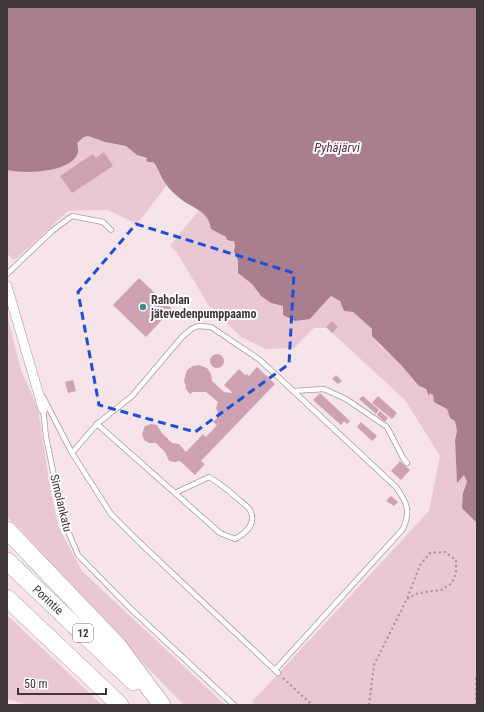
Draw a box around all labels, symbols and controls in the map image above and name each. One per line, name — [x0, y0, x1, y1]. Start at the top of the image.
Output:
water label: Pyhäjärvi — [314, 140, 360, 155]
place label: Raholan jätevedenpumppaamo — [150, 293, 256, 321]
marker: Raholan jätevedenpumppaamo — [138, 302, 148, 312]
street label: Simolankatu — [47, 473, 75, 533]
street label: Porintie — [30, 582, 66, 618]
road number: 12 — [73, 624, 93, 642]
scale bar — [18, 670, 106, 696]
text: 50 m — [24, 677, 48, 691]

